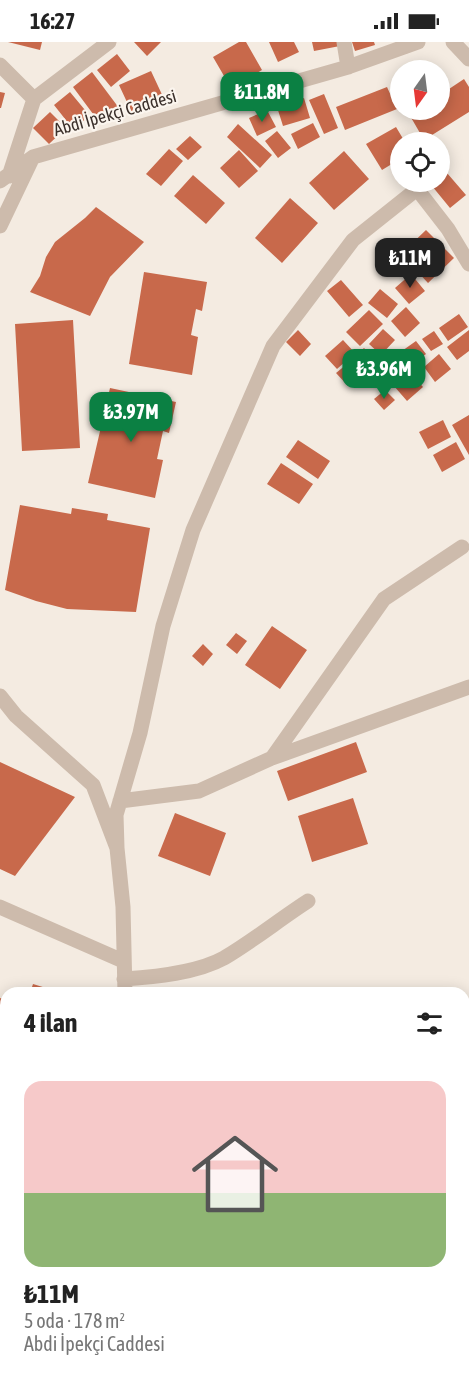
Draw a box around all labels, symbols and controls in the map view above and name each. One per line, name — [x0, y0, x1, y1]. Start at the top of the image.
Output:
text: 16:27 — [30, 8, 75, 34]
north arrow — [390, 60, 450, 120]
map controls — [390, 60, 450, 192]
pin: ₺11.8M — [213, 72, 311, 123]
text: ₺11.8M — [234, 80, 290, 103]
street label: Abdi İpekçi Caddesi — [51, 85, 179, 140]
button: locate — [390, 132, 450, 192]
pin: ₺11M — [374, 238, 446, 289]
text: ₺11M — [389, 246, 431, 269]
pin: ₺3.96M — [335, 349, 433, 400]
text: ₺3.96M — [356, 357, 412, 380]
pin: ₺3.97M — [82, 392, 180, 443]
text: ₺3.97M — [103, 400, 159, 423]
icon: filters — [413, 1007, 446, 1040]
text: 4 ilan — [24, 1008, 77, 1038]
icon: home — [181, 1120, 289, 1228]
text: ₺11M — [24, 1279, 79, 1309]
text: 5 oda · 178 m² — [24, 1309, 125, 1332]
text: Abdi İpekçi Caddesi — [24, 1332, 165, 1355]

